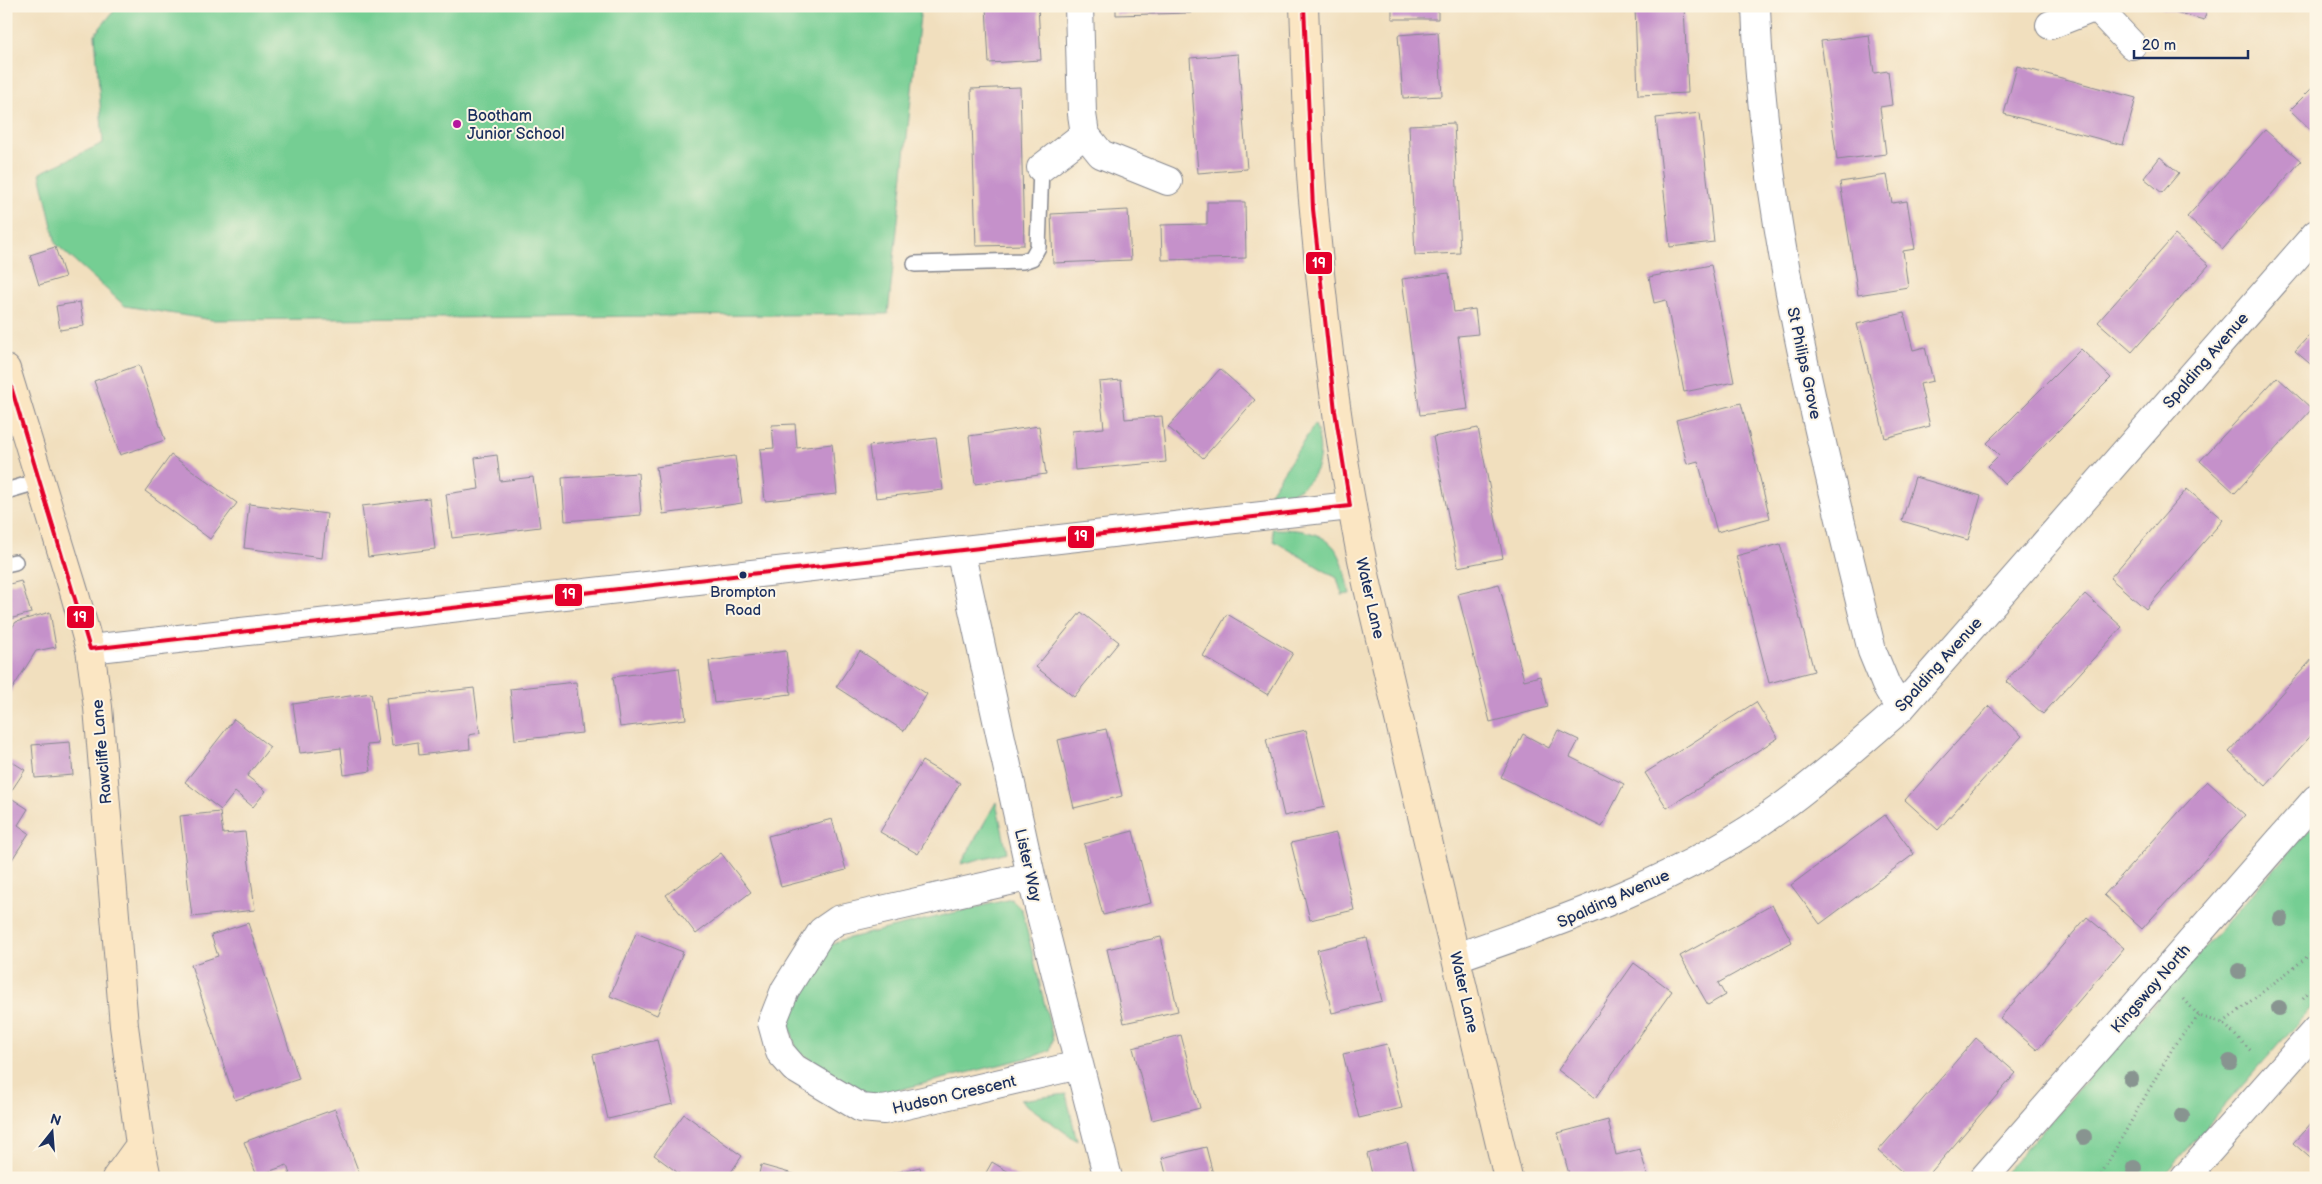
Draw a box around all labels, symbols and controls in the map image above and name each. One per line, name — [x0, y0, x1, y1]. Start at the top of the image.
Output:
scale bar — [2134, 28, 2248, 60]
text: 20 m — [2142, 36, 2176, 55]
place label: Bootham Junior School — [467, 107, 565, 144]
marker: Bootham Junior School — [451, 118, 463, 130]
line badge: 19 — [1305, 251, 1333, 275]
text: 19 — [1312, 255, 1326, 272]
street label: St Philips Grove — [1782, 306, 1825, 421]
street label: Spalding Avenue — [2159, 309, 2253, 413]
line badge: 19 — [1067, 525, 1095, 549]
text: 19 — [1074, 528, 1088, 545]
street label: Water Lane — [1351, 556, 1388, 641]
marker: Brompton Road — [738, 570, 748, 580]
line badge: 19 — [554, 583, 583, 607]
place label: Brompton Road — [710, 583, 776, 620]
text: 19 — [562, 586, 576, 603]
line badge: 19 — [66, 605, 95, 629]
text: 19 — [73, 609, 87, 626]
street label: Spalding Avenue — [1892, 613, 1987, 716]
street label: Rawcliffe Lane — [88, 698, 117, 805]
street label: Lister Way — [1010, 827, 1045, 904]
street label: Spalding Avenue — [1555, 866, 1673, 933]
street label: Kingsway North — [2107, 941, 2195, 1037]
street label: Water Lane — [1445, 950, 1482, 1035]
street label: Hudson Crescent — [891, 1072, 1018, 1119]
north arrow — [28, 1106, 78, 1156]
text: N — [48, 1110, 63, 1130]

